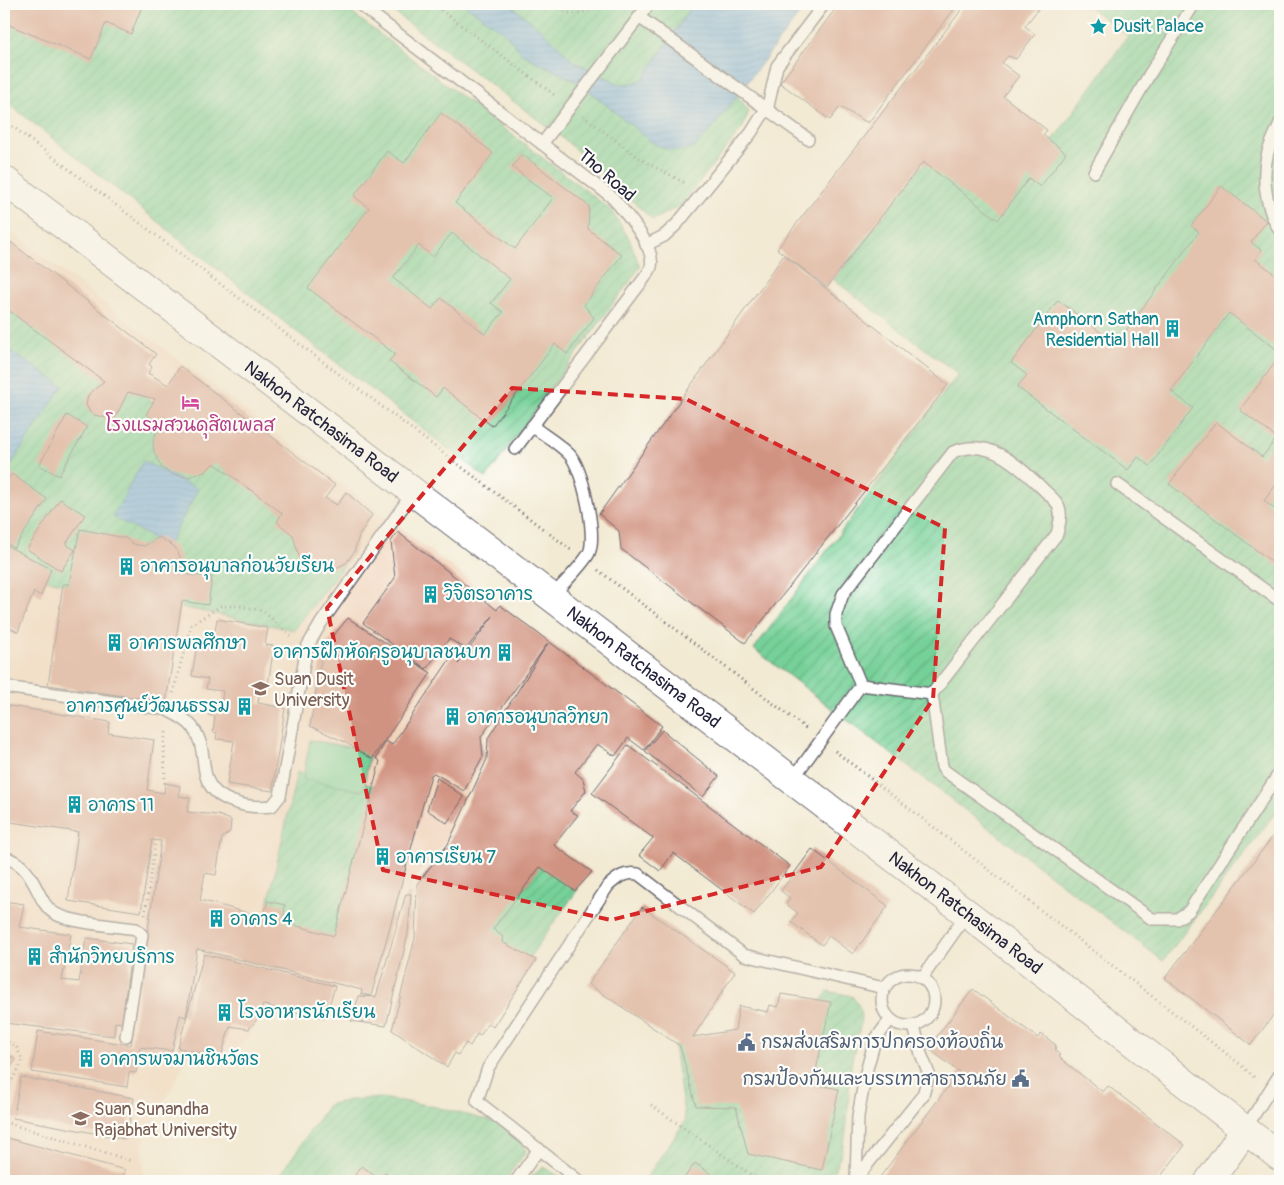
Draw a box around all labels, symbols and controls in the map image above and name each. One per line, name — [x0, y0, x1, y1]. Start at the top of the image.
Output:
place label: Dusit Palace — [1113, 15, 1204, 38]
place icon: Dusit Palace — [1089, 16, 1109, 36]
street label: Tho Road — [573, 144, 640, 207]
place label: Amphorn Sathan Residential Hall — [1033, 308, 1159, 352]
building icon: Amphorn Sathan Residential Hall — [1163, 319, 1183, 339]
street label: Nakhon Ratchasima Road — [239, 356, 403, 488]
hotel icon: โรงแรมสวนดุสิตเพลส — [180, 392, 200, 412]
place label: โรงแรมสวนดุสิตเพลส — [105, 412, 276, 439]
place label: อาคารอนุบาลก่อนวัยเรียน — [140, 554, 334, 580]
building icon: อาคารอนุบาลก่อนวัยเรียน — [116, 556, 136, 576]
place label: วิจิตรอาคาร — [444, 583, 533, 606]
building icon: วิจิตรอาคาร — [420, 584, 440, 604]
street label: Nakhon Ratchasima Road — [562, 601, 725, 734]
place label: อาคารพลศึกษา — [129, 631, 247, 655]
building icon: อาคารพลศึกษา — [105, 633, 125, 653]
place label: อาคารฝึกหัดครูอนุบาลชนบท — [273, 641, 491, 666]
building icon: อาคารฝึกหัดครูอนุบาลชนบท — [495, 642, 515, 662]
place label: Suan Dusit University — [274, 668, 355, 712]
school or university icon: Suan Dusit University — [250, 679, 270, 699]
place label: อาคารศูนย์วัฒนธรรม — [66, 693, 230, 720]
building icon: อาคารศูนย์วัฒนธรรม — [234, 696, 254, 716]
place label: อาคารอนุบาลวิทยา — [467, 706, 609, 731]
building icon: อาคารอนุบาลวิทยา — [443, 707, 463, 727]
place label: อาคาร 11 — [88, 794, 154, 817]
building icon: อาคาร 11 — [64, 795, 84, 815]
place label: อาคารเรียน 7 — [396, 845, 496, 869]
building icon: อาคารเรียน 7 — [372, 847, 392, 867]
street label: Nakhon Ratchasima Road — [884, 847, 1047, 980]
place label: อาคาร 4 — [230, 908, 293, 931]
building icon: อาคาร 4 — [206, 909, 226, 929]
place label: สำนักวิทยบริการ — [49, 945, 175, 969]
building icon: สำนักวิทยบริการ — [25, 947, 45, 967]
place label: โรงอาหารนักเรียน — [238, 999, 375, 1024]
building icon: โรงอาหารนักเรียน — [214, 1002, 234, 1022]
place label: กรมส่งเสริมการปกครองท้องถิ่น — [761, 1025, 1003, 1054]
public building icon: กรมส่งเสริมการปกครองท้องถิ่น — [737, 1032, 757, 1052]
place label: อาคารพจมานชินวัตร — [100, 1048, 259, 1071]
building icon: อาคารพจมานชินวัตร — [76, 1049, 96, 1069]
place label: กรมป้องกันและบรรเทาสาธารณภัย — [742, 1066, 1007, 1091]
public building icon: กรมป้องกันและบรรเทาสาธารณภัย — [1011, 1069, 1031, 1089]
place label: Suan Sunandha Rajabhat University — [94, 1098, 237, 1142]
school or university icon: Suan Sunandha Rajabhat University — [70, 1109, 90, 1129]

